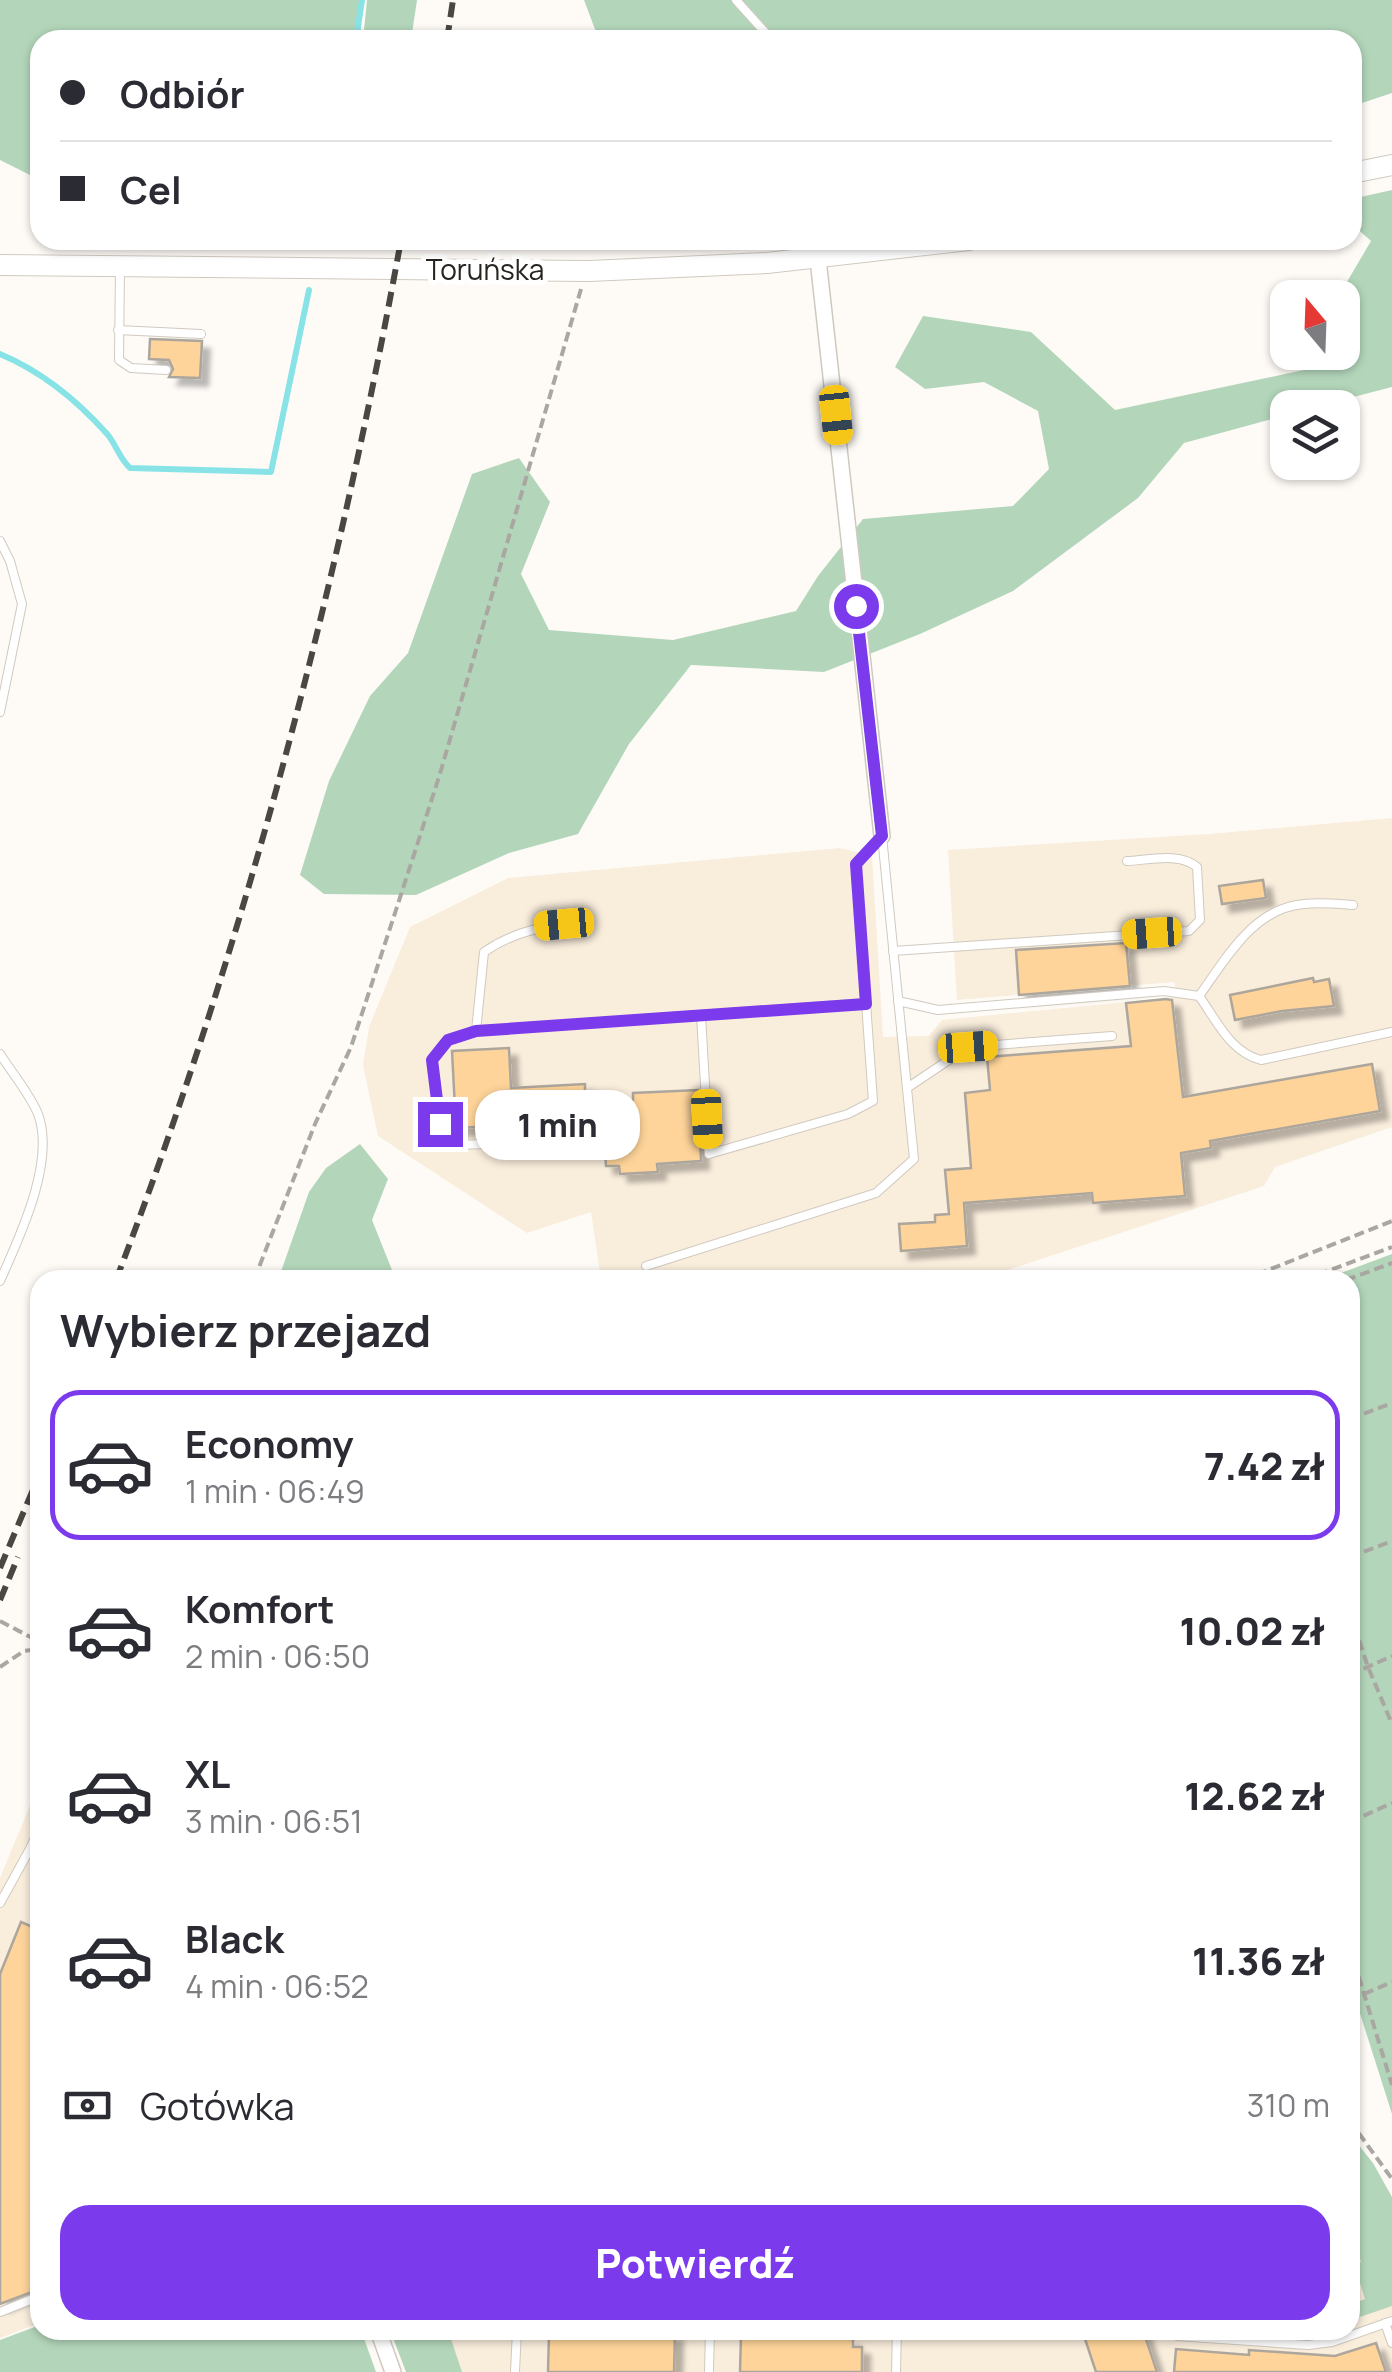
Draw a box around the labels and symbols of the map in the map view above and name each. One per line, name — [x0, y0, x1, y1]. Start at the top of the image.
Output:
street label: Toruńska — [426, 250, 544, 288]
north arrow — [1270, 280, 1360, 370]
car — [818, 384, 854, 446]
route start — [834, 584, 879, 629]
car — [533, 906, 595, 942]
car — [1121, 916, 1183, 950]
car — [937, 1030, 999, 1064]
car — [690, 1088, 724, 1150]
callout: 1 min — [475, 1089, 640, 1159]
route end — [418, 1102, 463, 1147]

